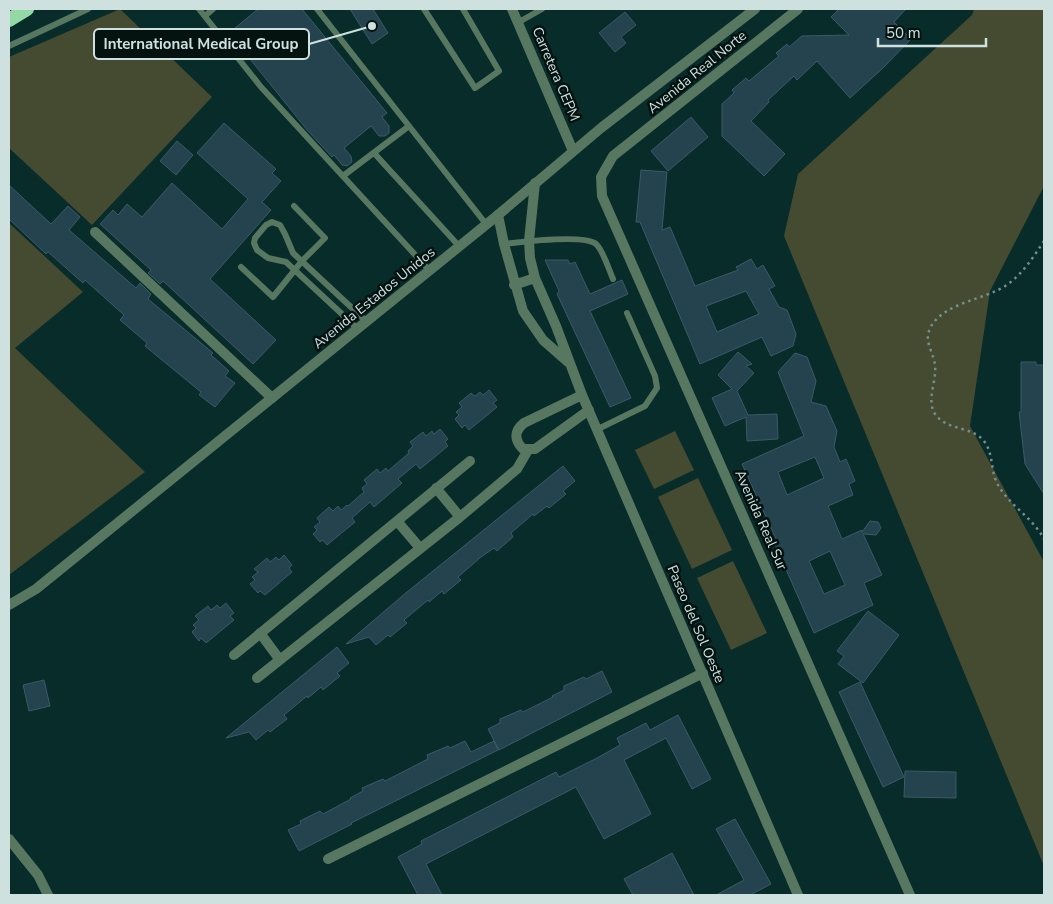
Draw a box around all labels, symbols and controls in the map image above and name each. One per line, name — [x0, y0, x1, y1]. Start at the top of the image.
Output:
scale bar — [878, 15, 986, 47]
text: 50 m — [886, 23, 921, 43]
street label: Carretera CEPM — [528, 24, 584, 124]
street label: Avenida Real Norte — [643, 26, 751, 118]
callout: International Medical Group — [94, 29, 309, 59]
text: International Medical Group — [104, 34, 298, 54]
street label: Avenida Estados Unidos — [309, 243, 439, 353]
street label: Avenida Real Sur — [730, 467, 792, 573]
street label: Paseo del Sol Oeste — [663, 562, 729, 686]

